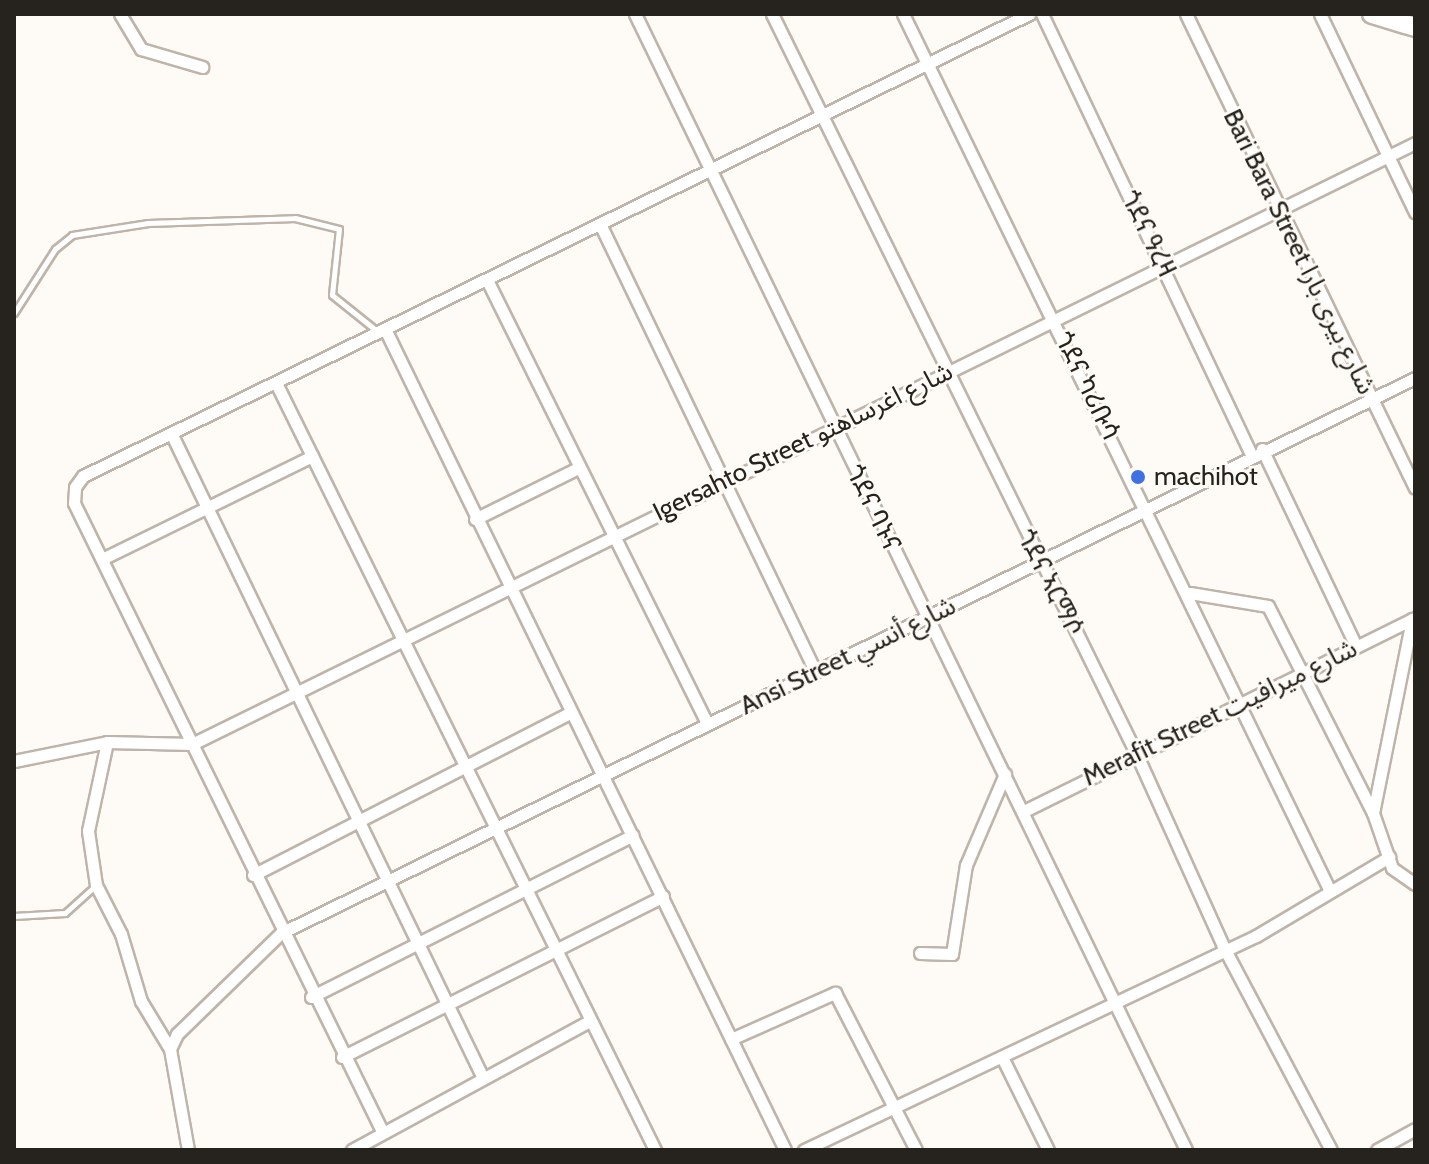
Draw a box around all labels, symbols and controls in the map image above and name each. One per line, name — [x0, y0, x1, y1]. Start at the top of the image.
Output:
street label: Bari Bara Street شارع بيرى بارا — [1216, 104, 1382, 400]
street label: ጎደና ዓረዛ — [1114, 186, 1182, 282]
street label: ጎደና ካሪቡሳ — [1047, 327, 1127, 445]
street label: Igersahto Street شارع اغرساهتو — [648, 356, 958, 528]
street label: ጎደና ባኑና — [839, 460, 907, 556]
place label: machihot — [1154, 461, 1258, 493]
marker: machihot — [1129, 468, 1147, 486]
street label: ጎደና ኣርማሶ — [1010, 524, 1090, 642]
street label: Ansi Street شارع أنسي — [735, 590, 961, 722]
street label: Merafit Street شارع ميرافيت — [1078, 633, 1362, 793]

